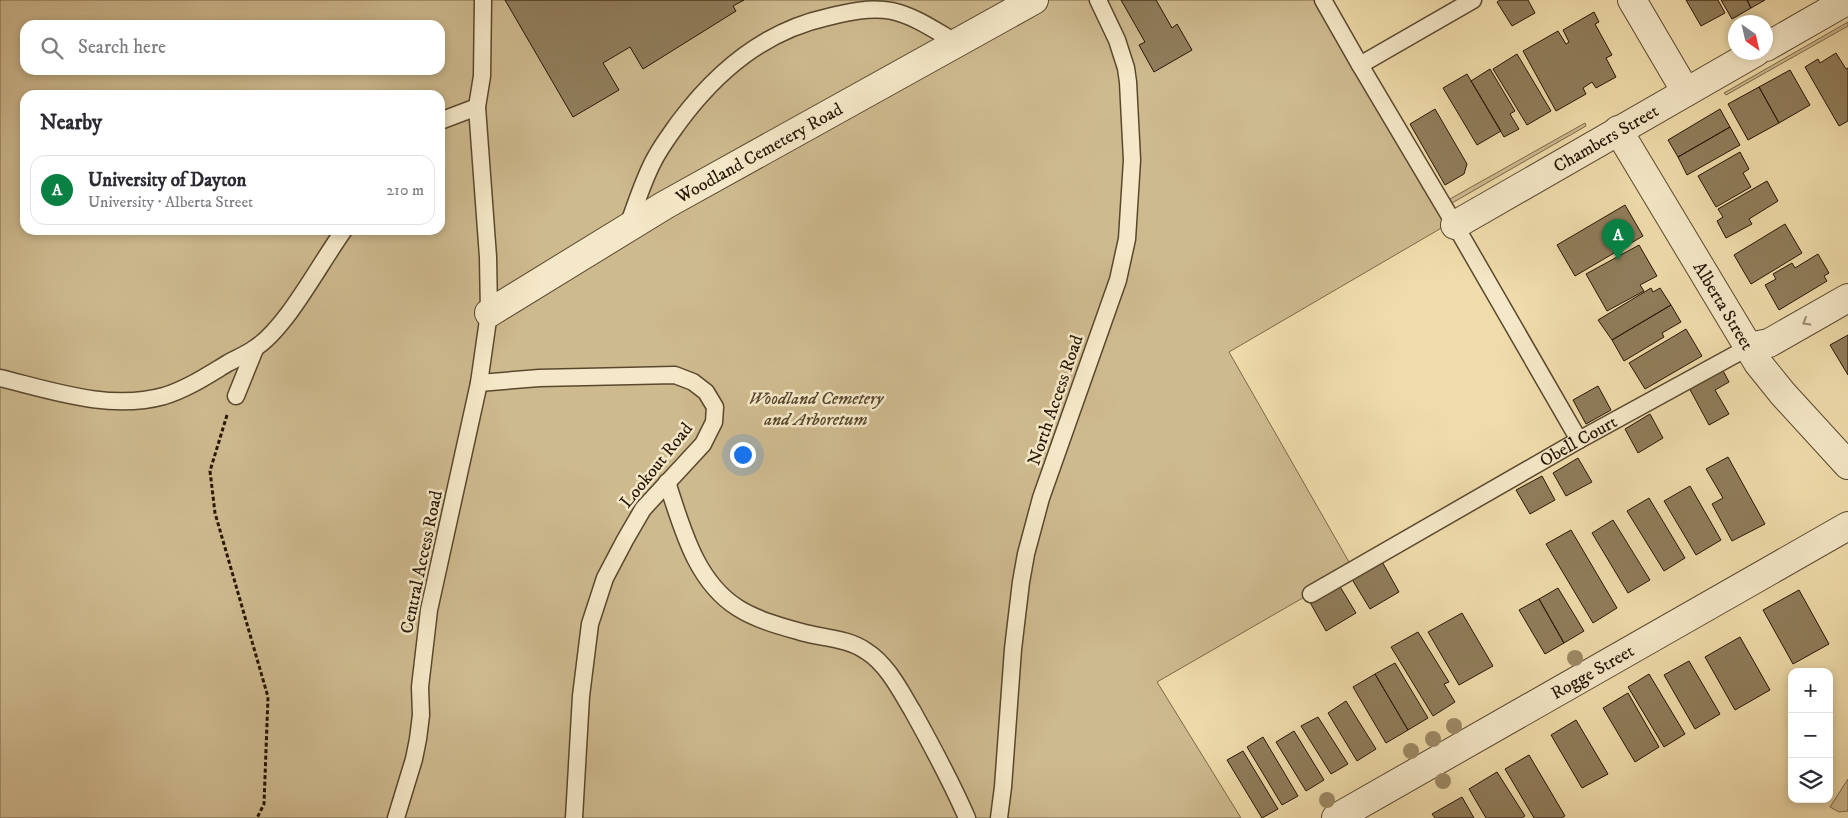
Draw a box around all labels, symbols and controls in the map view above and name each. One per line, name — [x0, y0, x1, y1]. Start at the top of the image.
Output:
north arrow — [1728, 15, 1773, 60]
search box — [20, 20, 445, 75]
icon: search — [38, 34, 66, 62]
text: Search here — [78, 36, 166, 59]
street label: Woodland Cemetery Road — [671, 99, 847, 209]
street label: Chambers Street — [1550, 100, 1663, 178]
text: Nearby — [40, 110, 102, 136]
text: University of Dayton — [88, 169, 246, 192]
text: A — [52, 180, 62, 200]
text: 210 m — [386, 180, 424, 200]
text: University · Alberta Street — [88, 192, 253, 212]
pin: A — [1602, 219, 1634, 260]
street label: Alberta Street — [1688, 258, 1758, 355]
one-way arrow — [1802, 316, 1811, 326]
street label: North Access Road — [1023, 332, 1089, 468]
park label: Woodland Cemetery and Arboretum — [749, 388, 884, 431]
street label: Obell Court — [1536, 411, 1621, 472]
street label: Lookout Road — [616, 418, 698, 513]
your location — [730, 442, 756, 468]
street label: Central Access Road — [396, 489, 448, 636]
street label: Rogge Street — [1547, 640, 1638, 705]
map controls — [1788, 668, 1833, 803]
button: + — [1788, 668, 1833, 713]
button: − — [1788, 713, 1833, 758]
button: layers — [1788, 758, 1833, 803]

